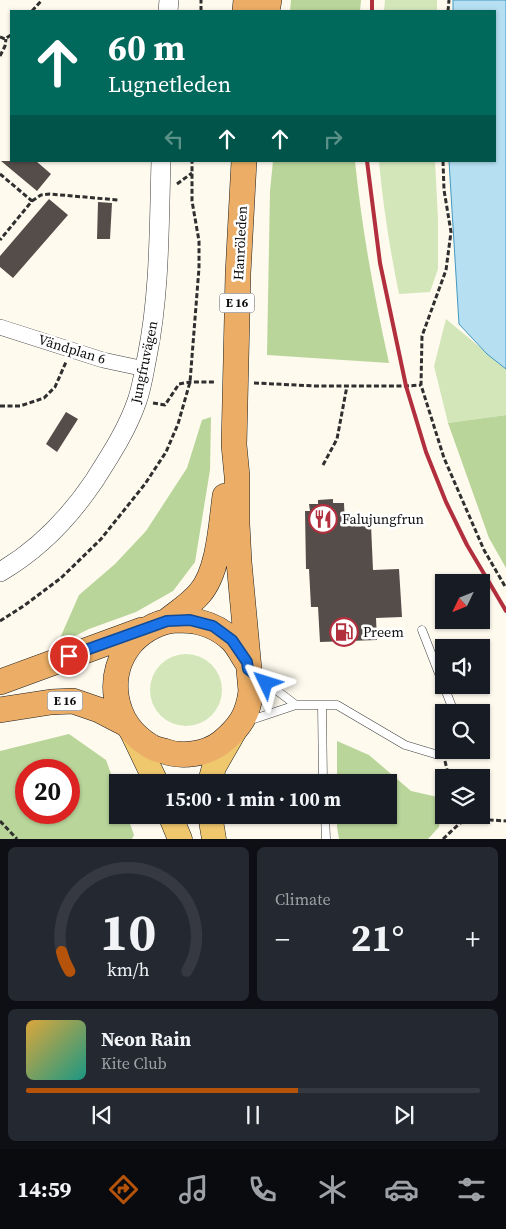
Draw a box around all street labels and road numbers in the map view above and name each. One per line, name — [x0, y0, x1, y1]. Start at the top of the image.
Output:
street label: Hanröleden — [228, 205, 252, 281]
road number: E 16 — [220, 294, 254, 312]
street label: Jungfruvägen — [125, 318, 163, 406]
street label: Vändplan 6 — [36, 329, 108, 369]
road number: E 16 — [48, 691, 82, 710]

